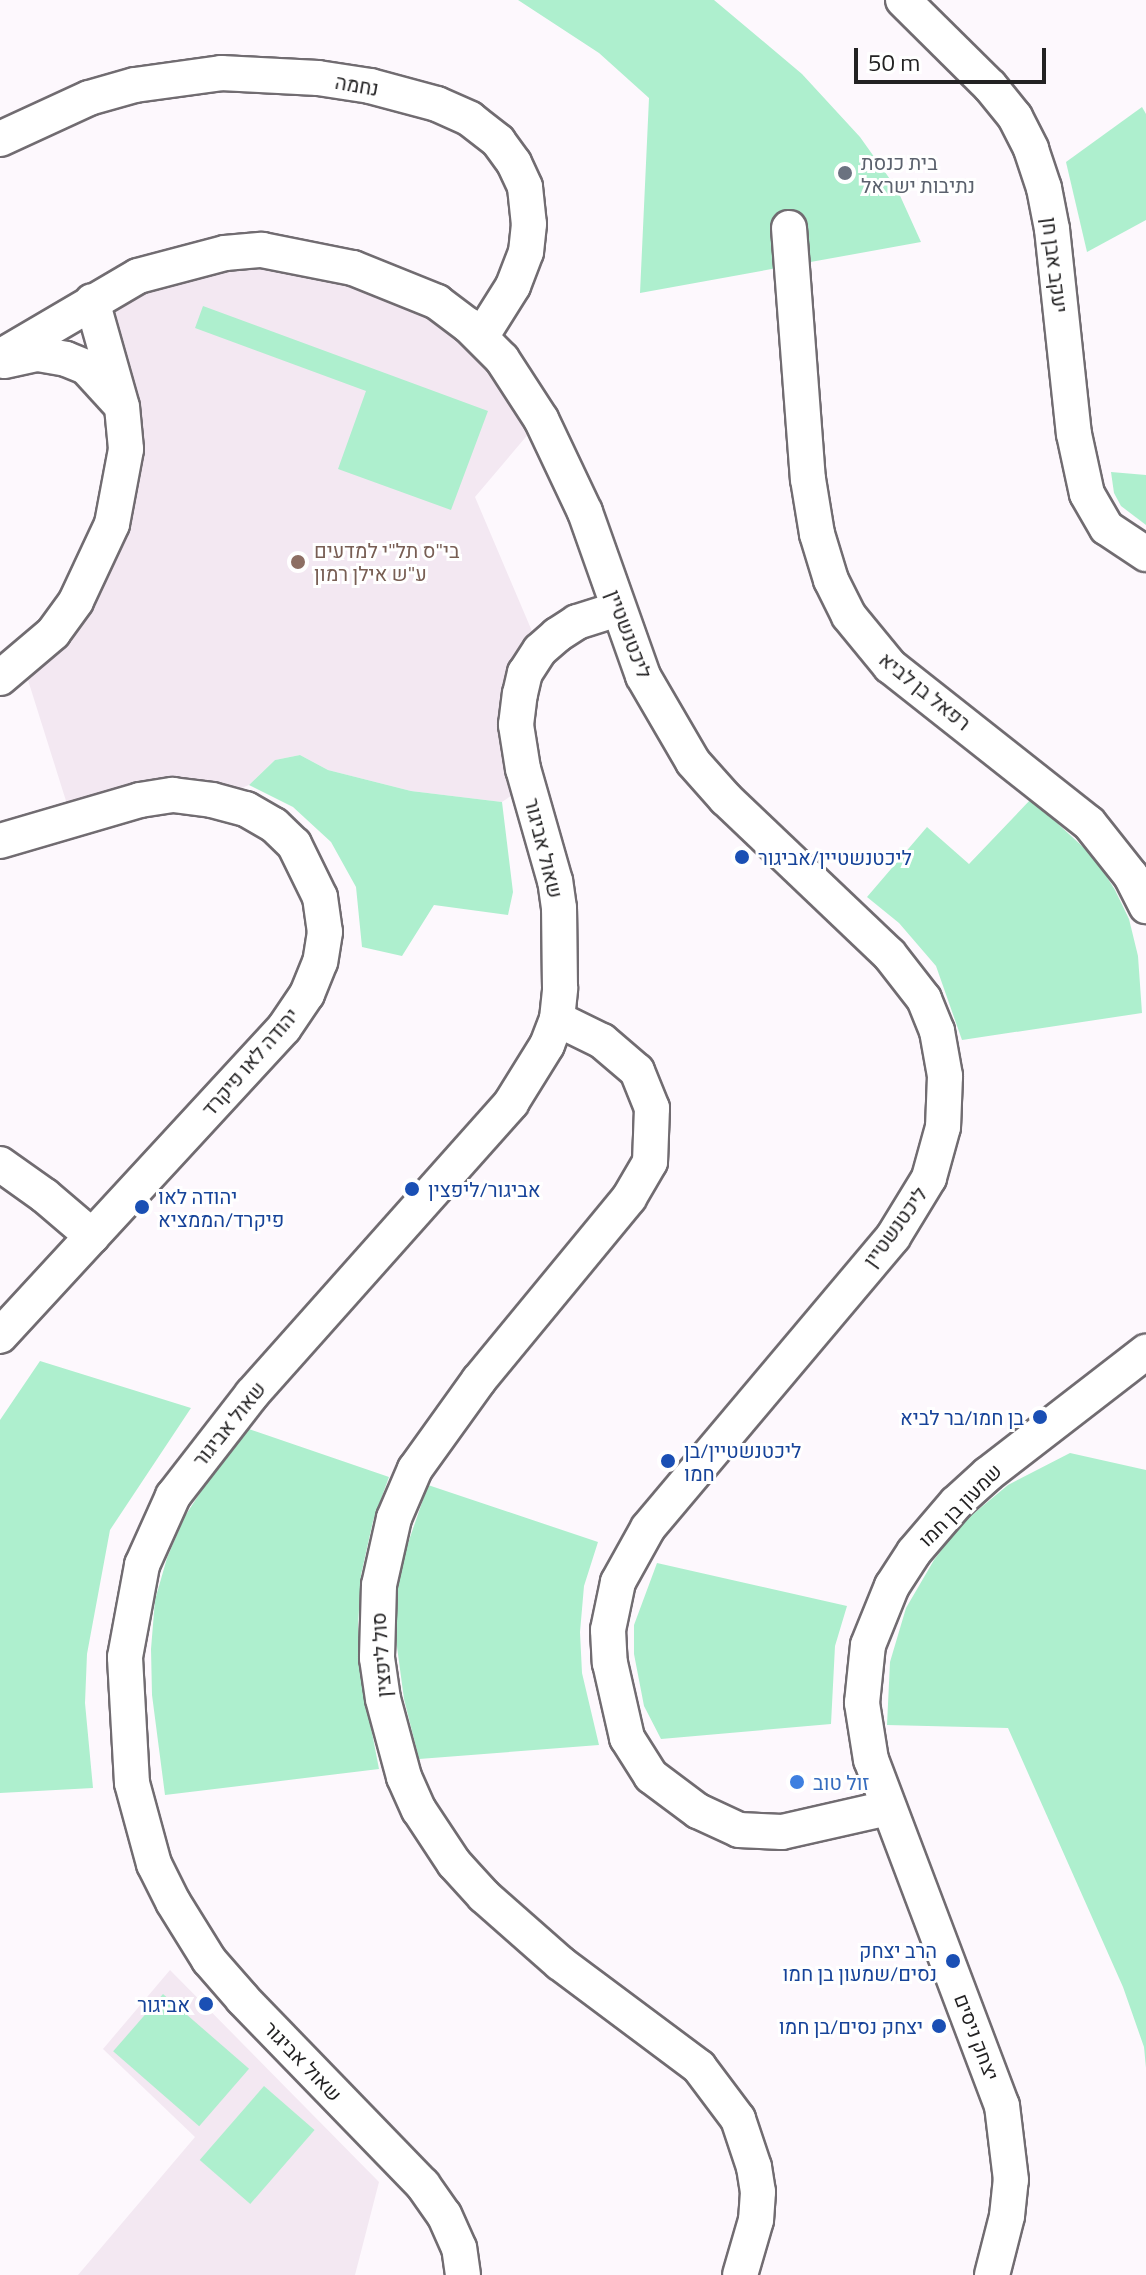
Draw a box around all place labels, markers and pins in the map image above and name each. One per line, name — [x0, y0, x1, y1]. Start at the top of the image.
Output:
place label: בית כנסת נתיבות ישראל — [861, 150, 975, 197]
marker: בית כנסת נתיבות ישראל — [836, 164, 854, 182]
place label: בי"ס תל"י למדעים ע"ש אילן רמון — [314, 538, 460, 585]
marker: בי"ס תל"י למדעים ע"ש אילן רמון — [289, 553, 307, 571]
place label: ליכטנשטיין/אביגור — [758, 845, 912, 869]
marker: ליכטנשטיין/אביגור — [733, 848, 751, 866]
place label: אביגור/ליפצין — [428, 1177, 541, 1201]
marker: אביגור/ליפצין — [403, 1180, 421, 1198]
place label: יהודה לאו פיקרד/הממציא — [158, 1184, 284, 1231]
marker: יהודה לאו פיקרד/הממציא — [133, 1198, 151, 1216]
place label: בן חמו/בר לביא — [900, 1405, 1024, 1429]
marker: בן חמו/בר לביא — [1031, 1408, 1049, 1426]
place label: ליכטנשטיין/בן חמו — [684, 1438, 801, 1485]
marker: ליכטנשטיין/בן חמו — [659, 1452, 677, 1470]
place label: זול טוב — [813, 1770, 869, 1794]
marker: זול טוב — [788, 1773, 806, 1791]
place label: הרב יצחק נסים/שמעון בן חמו — [782, 1938, 937, 1985]
marker: הרב יצחק נסים/שמעון בן חמו — [944, 1952, 962, 1970]
place label: אביגור — [137, 1992, 190, 2016]
marker: אביגור — [197, 1995, 215, 2013]
place label: יצחק נסים/בן חמו — [779, 2014, 923, 2038]
marker: יצחק נסים/בן חמו — [930, 2017, 948, 2035]

